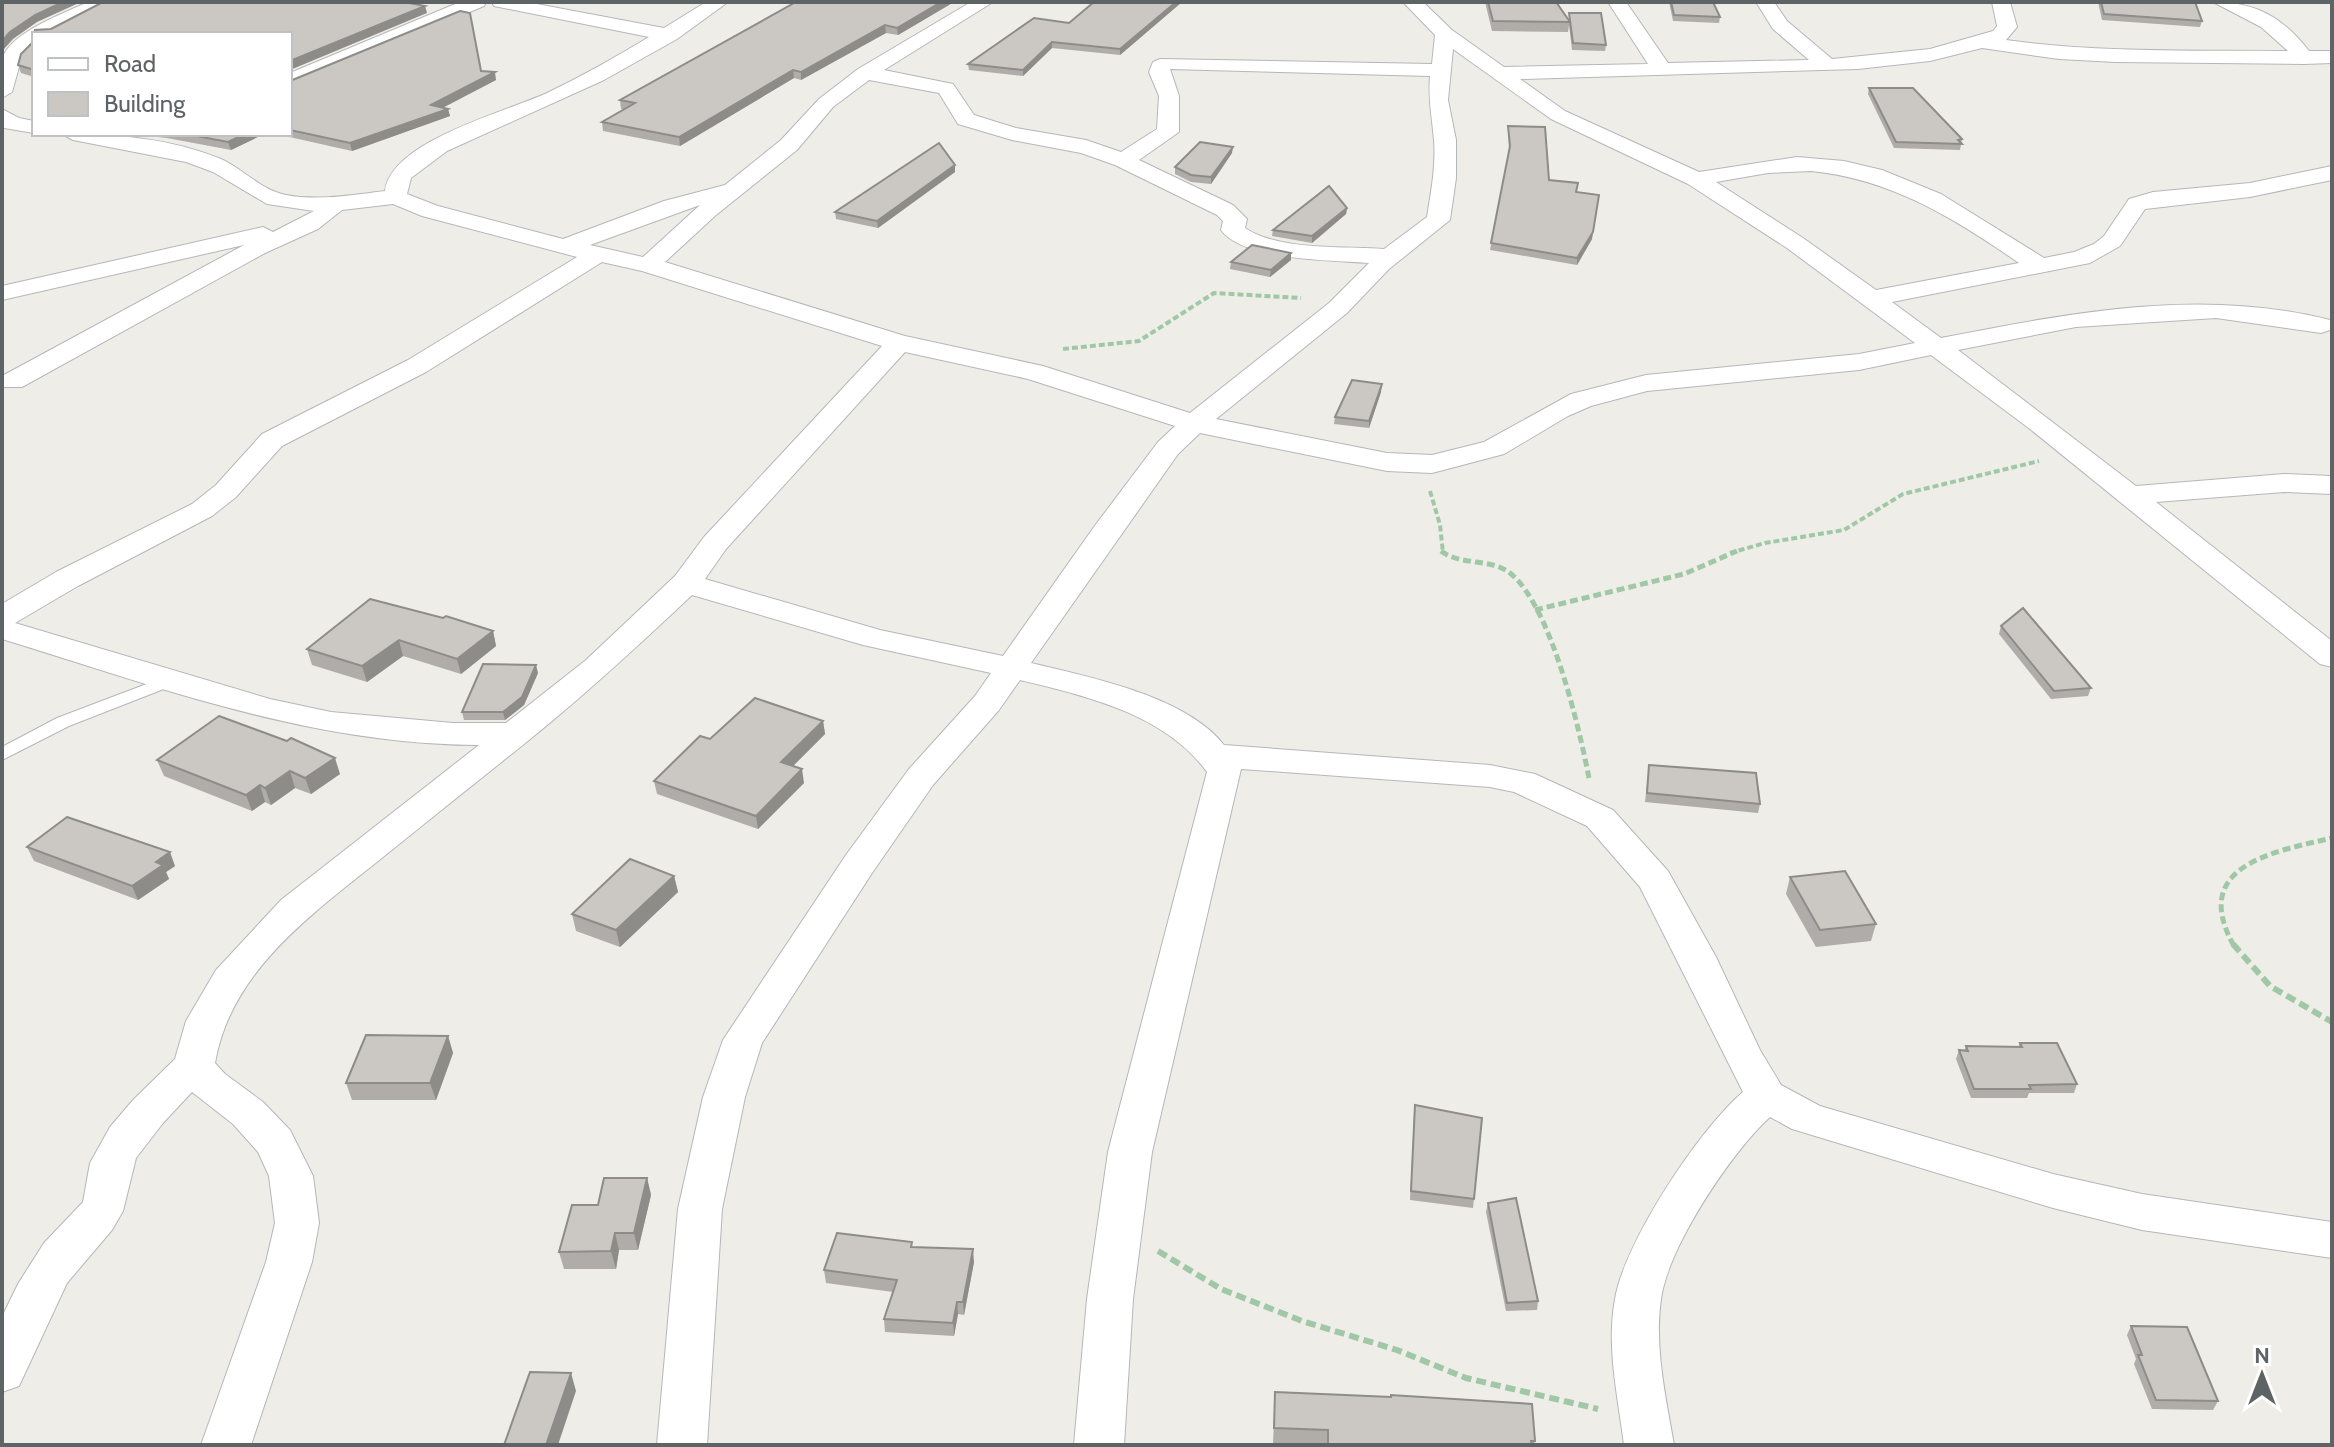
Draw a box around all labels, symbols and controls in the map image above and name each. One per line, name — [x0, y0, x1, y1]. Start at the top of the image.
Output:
legend — [32, 32, 292, 136]
text: Road — [104, 49, 156, 78]
text: Building — [104, 89, 186, 118]
north arrow — [2222, 1335, 2302, 1415]
text: N — [2254, 1342, 2270, 1369]

